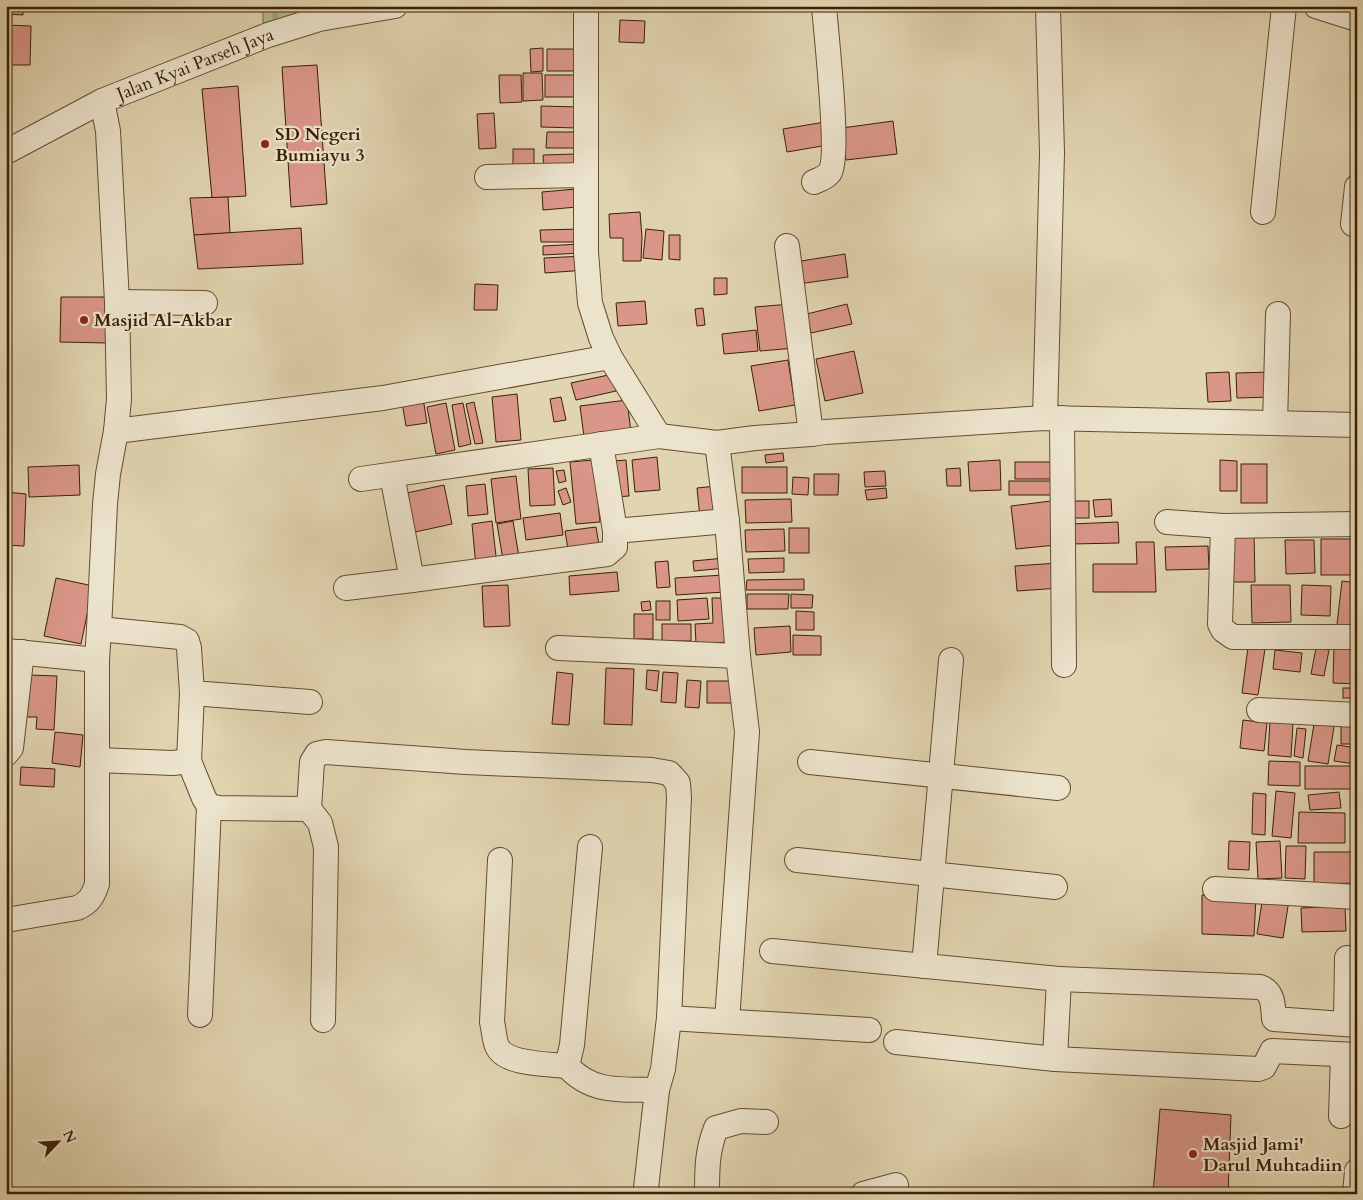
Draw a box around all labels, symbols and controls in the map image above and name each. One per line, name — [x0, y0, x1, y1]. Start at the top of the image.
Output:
street label: Jalan Kyai Parseh Jaya — [110, 21, 277, 108]
place label: SD Negeri Bumiayu 3 — [275, 122, 365, 168]
marker: SD Negeri Bumiayu 3 — [259, 138, 271, 150]
place label: Masjid Al-Akbar — [94, 308, 233, 333]
marker: Masjid Al-Akbar — [78, 314, 90, 326]
north arrow — [32, 1118, 82, 1168]
text: N — [58, 1127, 81, 1146]
place label: Masjid Jami' Darul Muhtadiin — [1203, 1132, 1343, 1178]
marker: Masjid Jami' Darul Muhtadiin — [1187, 1148, 1199, 1160]

